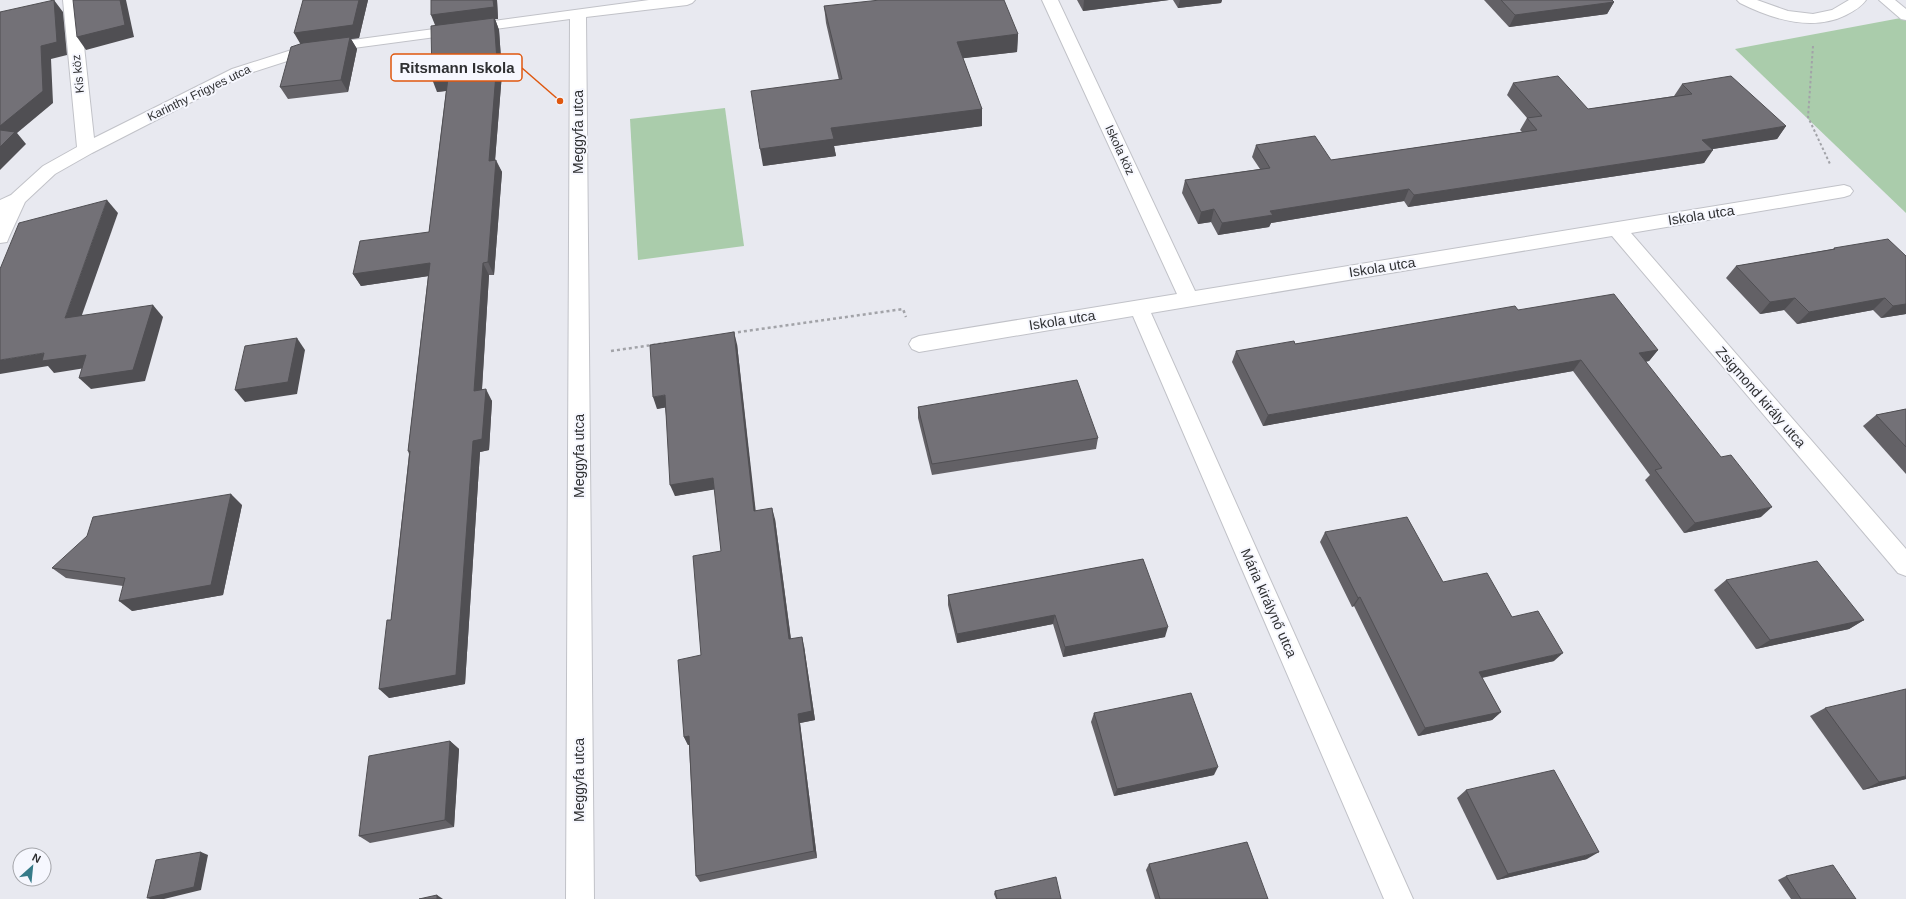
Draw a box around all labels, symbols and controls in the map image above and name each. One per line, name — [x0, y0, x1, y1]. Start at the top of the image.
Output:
street label: Kis köz — [69, 54, 87, 94]
callout: Ritsmann Iskola — [391, 54, 522, 81]
text: Ritsmann Iskola — [399, 59, 515, 76]
street label: Karinthy Frigyes utca — [145, 62, 253, 124]
street label: Meggyfa utca — [570, 90, 586, 174]
street label: Iskola köz — [1102, 123, 1138, 177]
street label: Iskola utca — [1667, 202, 1736, 228]
street label: Iskola utca — [1348, 254, 1417, 280]
street label: Iskola utca — [1028, 307, 1097, 333]
street label: Zsigmond király utca — [1713, 343, 1809, 451]
street label: Meggyfa utca — [571, 414, 587, 498]
street label: Mária királynő utca — [1238, 546, 1300, 660]
street label: Meggyfa utca — [571, 738, 587, 822]
north arrow — [12, 847, 52, 887]
text: N — [30, 851, 43, 865]

